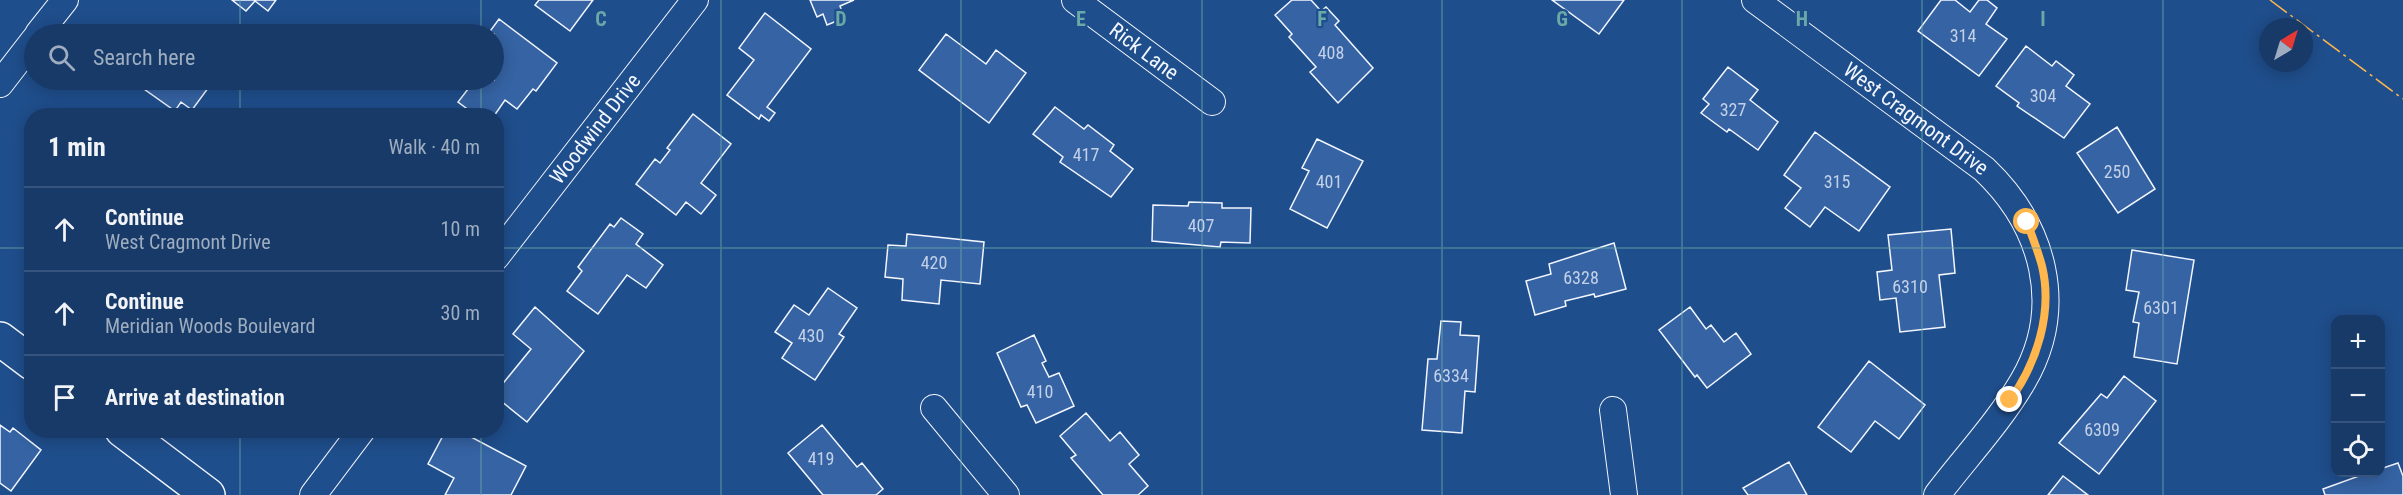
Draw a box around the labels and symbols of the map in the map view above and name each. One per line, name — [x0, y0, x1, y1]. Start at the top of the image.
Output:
text: C — [595, 7, 607, 31]
text: D — [835, 7, 847, 31]
text: E — [1076, 7, 1086, 31]
text: F — [1317, 7, 1327, 31]
text: G — [1556, 7, 1568, 31]
text: H — [1796, 7, 1808, 31]
text: I — [2040, 7, 2046, 31]
street label: Rick Lane — [1105, 18, 1183, 85]
north arrow — [2259, 18, 2313, 72]
house number: 314 — [1950, 25, 1976, 46]
house number: 408 — [1318, 42, 1344, 63]
street label: West Cragmont Drive — [1839, 57, 1993, 180]
street label: Woodwind Drive — [545, 69, 645, 189]
house number: 304 — [2030, 85, 2056, 106]
house number: 327 — [1720, 99, 1746, 120]
house number: 417 — [1073, 144, 1099, 165]
house number: 250 — [2104, 161, 2130, 182]
house number: 401 — [1316, 171, 1342, 192]
house number: 315 — [1824, 171, 1850, 192]
route start — [2013, 208, 2039, 234]
house number: 407 — [1188, 215, 1214, 236]
house number: 420 — [921, 252, 947, 273]
house number: 6328 — [1563, 267, 1599, 288]
house number: 6310 — [1892, 276, 1928, 297]
house number: 6301 — [2143, 297, 2179, 318]
house number: 430 — [798, 325, 824, 346]
house number: 6334 — [1433, 365, 1469, 386]
house number: 410 — [1027, 381, 1053, 402]
route end — [1996, 386, 2022, 412]
house number: 6309 — [2084, 419, 2120, 440]
house number: 419 — [808, 448, 834, 469]

